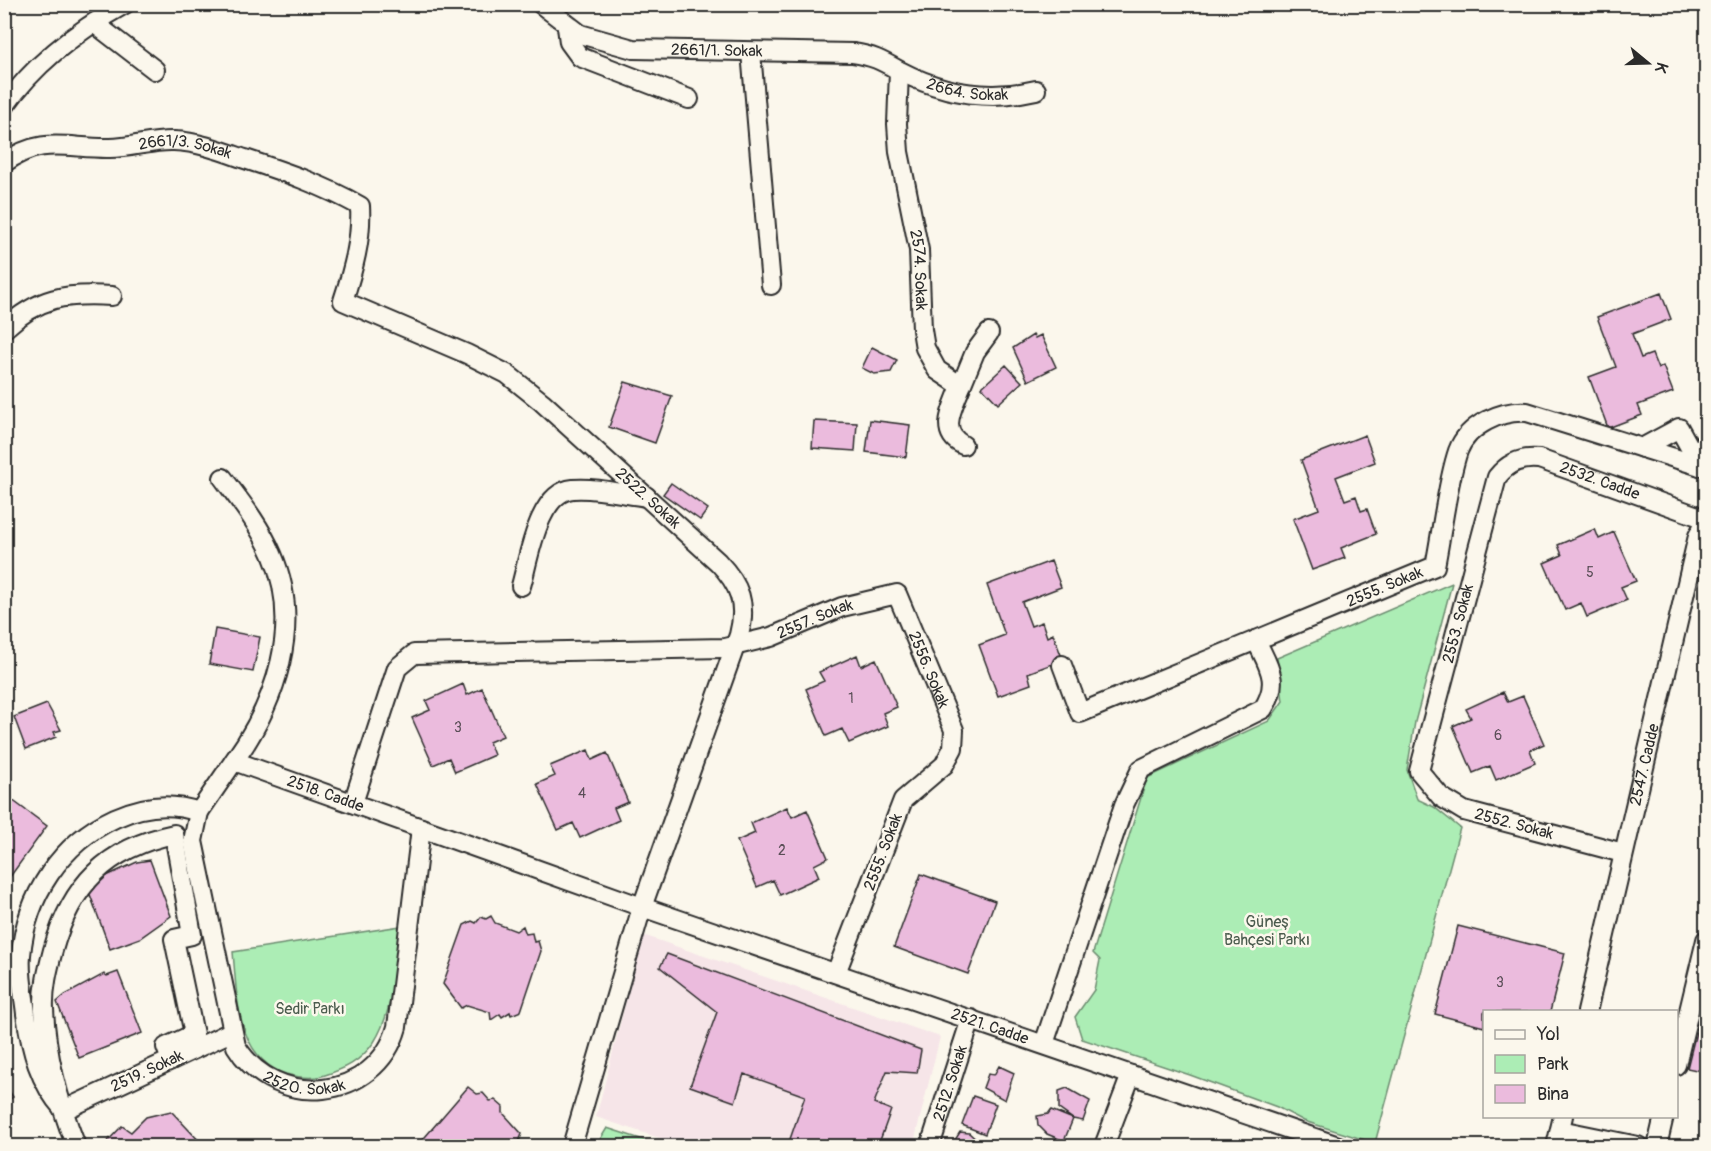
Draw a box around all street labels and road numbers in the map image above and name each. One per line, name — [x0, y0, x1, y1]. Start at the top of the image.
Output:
street label: 2661/1. Sokak — [671, 40, 763, 61]
street label: 2664. Sokak — [924, 74, 1009, 105]
street label: 2661/3. Sokak — [137, 131, 235, 164]
street label: 2574. Sokak — [905, 228, 931, 311]
street label: 2532. Cadde — [1557, 457, 1642, 504]
street label: 2522. Sokak — [611, 464, 685, 533]
street label: 2555. Sokak — [1344, 562, 1426, 612]
street label: 2553. Sokak — [1438, 582, 1478, 665]
street label: 2557. Sokak — [774, 595, 855, 643]
street label: 2556. Sokak — [904, 628, 954, 711]
street label: 2547. Cadde — [1625, 722, 1664, 808]
street label: 2518. Cadde — [284, 771, 367, 817]
street label: 2552. Sokak — [1472, 804, 1556, 844]
street label: 2555. Sokak — [859, 810, 907, 893]
street label: 2521. Cadde — [948, 1004, 1032, 1049]
street label: 2512. Sokak — [929, 1042, 972, 1124]
street label: 2519. Sokak — [108, 1045, 187, 1097]
street label: 2520. Sokak — [260, 1067, 348, 1100]

